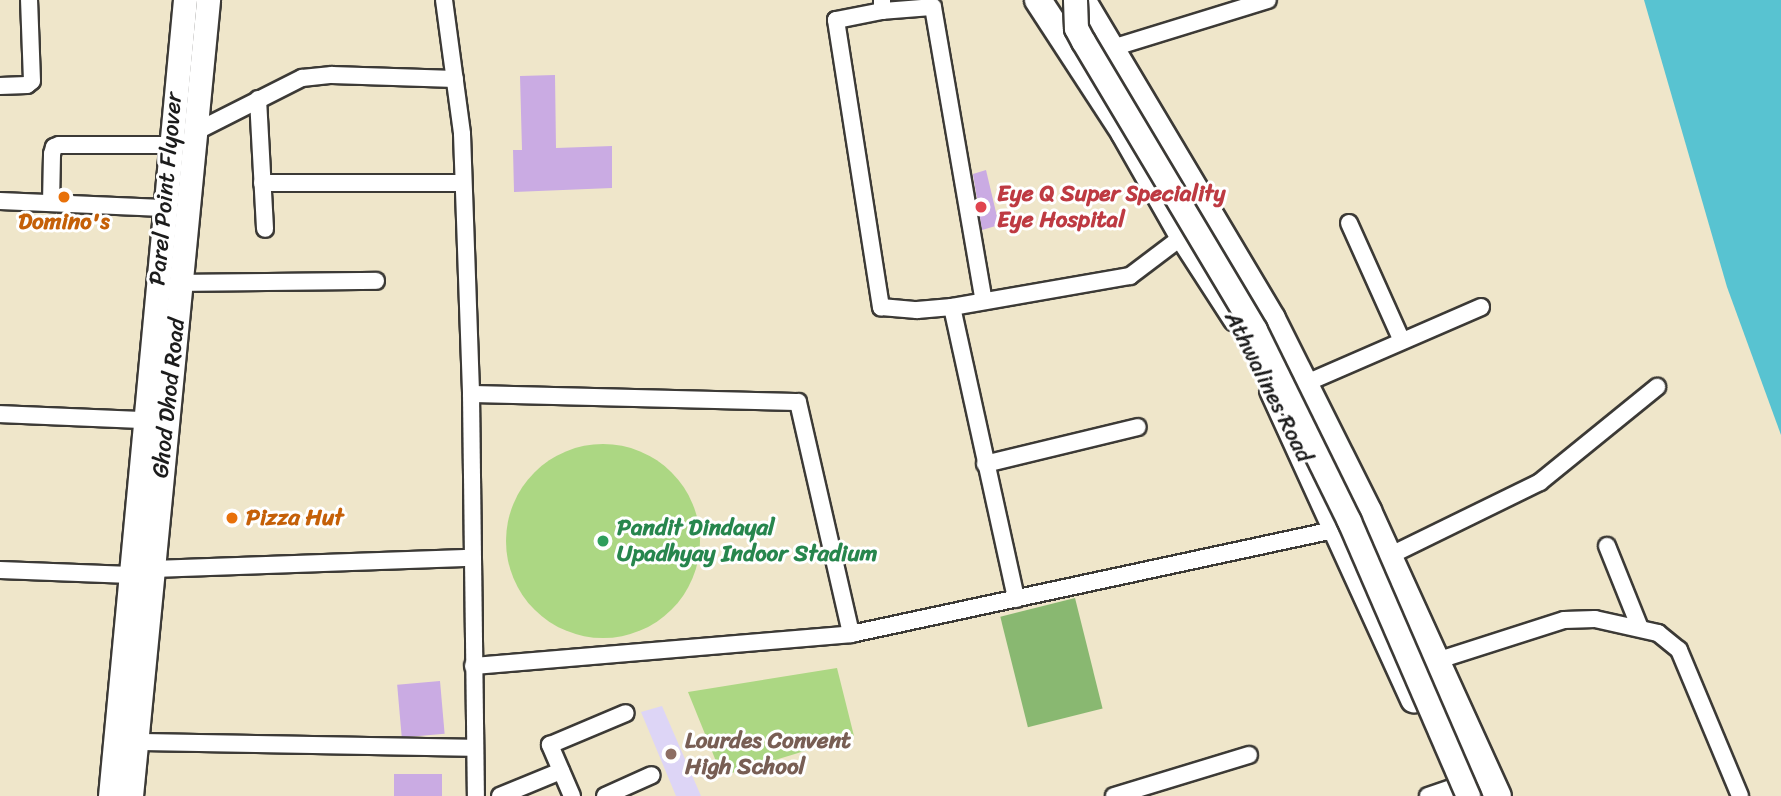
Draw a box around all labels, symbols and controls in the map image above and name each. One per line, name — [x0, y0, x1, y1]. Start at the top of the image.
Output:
street label: Parel Point Flyover — [144, 91, 188, 287]
place label: Eye Q Super Speciality Eye Hospital — [997, 180, 1229, 234]
marker: Domino's — [56, 189, 72, 205]
marker: Eye Q Super Speciality Eye Hospital — [971, 197, 991, 217]
place label: Domino's — [18, 208, 110, 236]
street label: Athwalines Road — [1218, 307, 1318, 467]
street label: Ghod Dhod Road — [147, 316, 191, 480]
place label: Pizza Hut — [246, 504, 344, 532]
marker: Pizza Hut — [224, 510, 240, 526]
place label: Pandit Dindayal Upadhyay Indoor Stadium — [617, 514, 878, 568]
marker: Pandit Dindayal Upadhyay Indoor Stadium — [595, 533, 611, 549]
place label: Lourdes Convent High School — [685, 727, 851, 781]
marker: Lourdes Convent High School — [663, 746, 679, 762]

